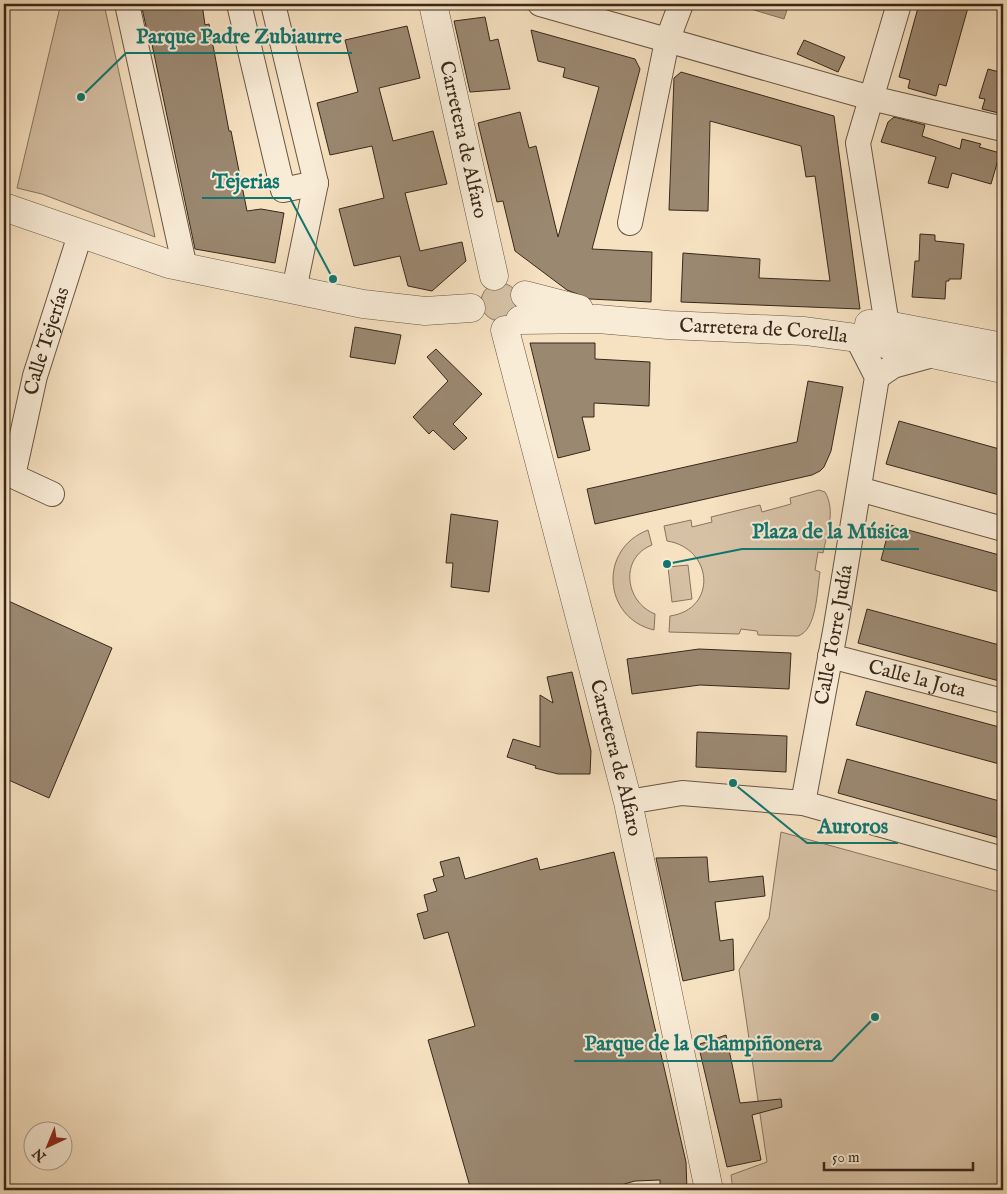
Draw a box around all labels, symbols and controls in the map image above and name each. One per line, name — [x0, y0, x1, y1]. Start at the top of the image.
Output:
callout: Parque Padre Zubiaurre — [126, 17, 352, 53]
text: Parque Padre Zubiaurre — [136, 24, 342, 51]
street label: Carretera de Alfaro — [434, 59, 493, 221]
callout: Tejerias — [202, 162, 290, 198]
text: Tejerias — [211, 169, 280, 196]
street label: Calle Tejerías — [19, 284, 75, 397]
street label: Carretera de Corella — [679, 313, 850, 349]
callout: Plaza de la Música — [742, 513, 919, 549]
text: Plaza de la Música — [752, 519, 909, 546]
street label: Calle Torre Judía — [809, 563, 858, 707]
street label: Calle la Jota — [866, 654, 969, 703]
street label: Carretera de Alfaro — [584, 677, 647, 839]
callout: Auroros — [807, 807, 898, 843]
text: Auroros — [817, 814, 888, 841]
callout: Parque de la Champiñonera — [574, 1025, 832, 1061]
text: Parque de la Champiñonera — [584, 1031, 823, 1058]
north arrow — [22, 1122, 72, 1172]
scale bar — [824, 1139, 973, 1171]
text: N — [29, 1144, 51, 1166]
text: 50 m — [832, 1148, 860, 1167]

